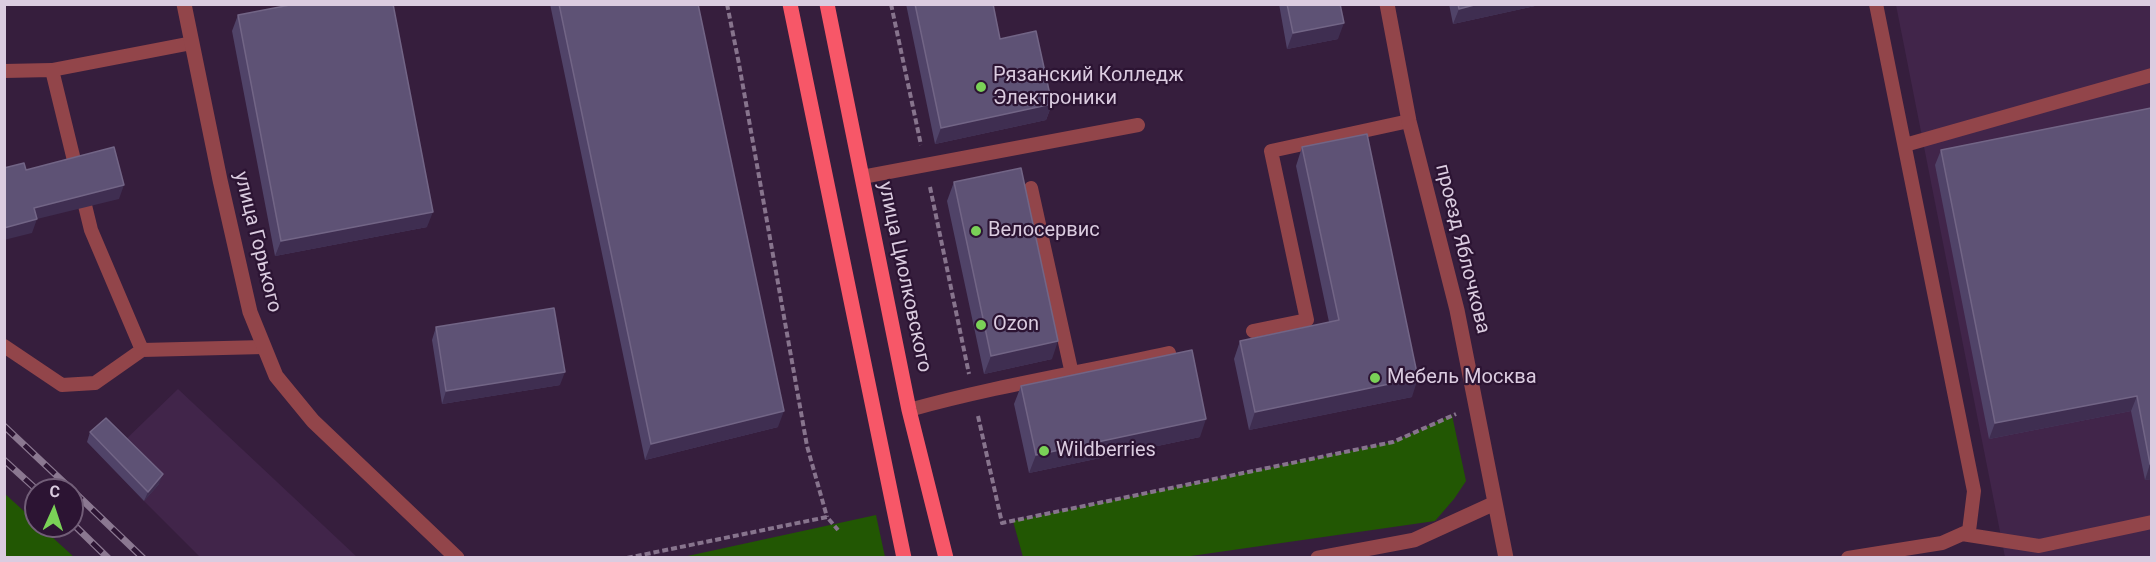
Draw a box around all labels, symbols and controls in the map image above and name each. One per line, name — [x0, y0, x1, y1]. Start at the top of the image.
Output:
place label: Рязанский Колледж Электроники — [993, 64, 1183, 111]
marker: Рязанский Колледж Электроники — [974, 80, 988, 94]
street label: проезд Яблочкова — [1429, 162, 1495, 336]
street label: улица Горького — [228, 169, 286, 315]
street label: улица Циолковского — [872, 179, 936, 375]
place label: Велосервис — [988, 219, 1100, 243]
marker: Велосервис — [969, 224, 983, 238]
place label: Ozon — [993, 313, 1039, 337]
marker: Ozon — [974, 318, 988, 332]
place label: Мебель Москва — [1387, 366, 1537, 390]
marker: Мебель Москва — [1368, 371, 1382, 385]
place label: Wildberries — [1056, 439, 1156, 463]
marker: Wildberries — [1037, 444, 1051, 458]
north arrow — [24, 478, 84, 538]
text: С — [49, 482, 61, 501]

